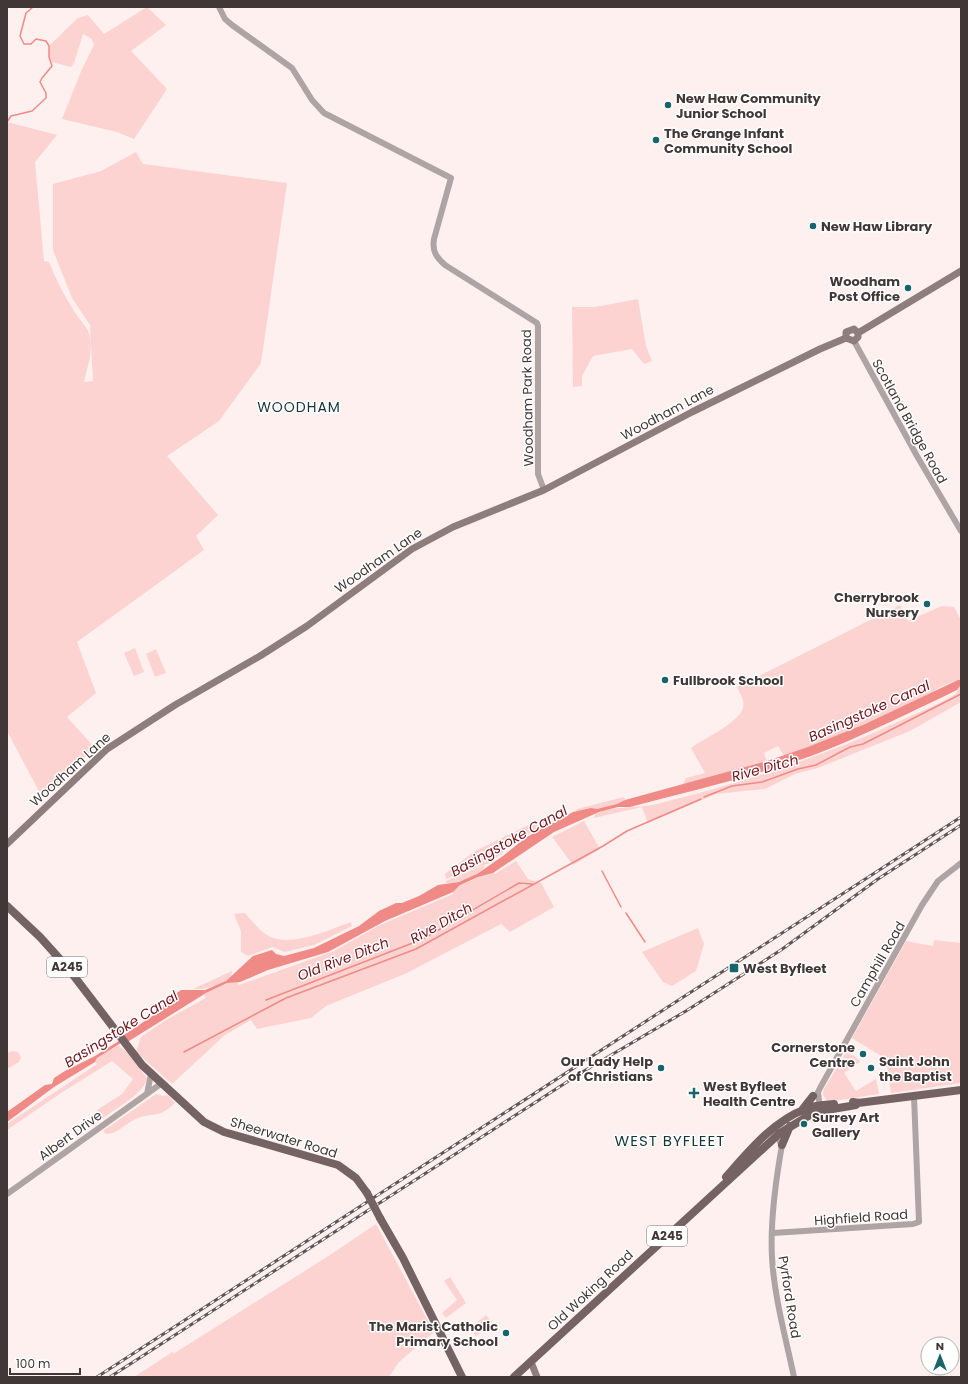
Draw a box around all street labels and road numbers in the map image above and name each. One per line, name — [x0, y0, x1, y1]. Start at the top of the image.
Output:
street label: Woodham Park Road — [517, 329, 538, 467]
street label: Scotland Bridge Road — [867, 355, 952, 487]
street label: Woodham Lane — [617, 380, 717, 445]
street label: Woodham Lane — [331, 523, 426, 598]
street label: Woodham Lane — [26, 728, 115, 811]
street label: Camphill Road — [845, 918, 910, 1011]
road number: A245 — [47, 957, 87, 977]
street label: Albert Drive — [35, 1106, 106, 1165]
street label: Sheerwater Road — [228, 1112, 340, 1163]
street label: Highfield Road — [813, 1205, 909, 1230]
road number: A245 — [647, 1226, 687, 1246]
street label: Old Woking Road — [543, 1246, 637, 1335]
street label: Pyrford Road — [774, 1255, 805, 1340]

